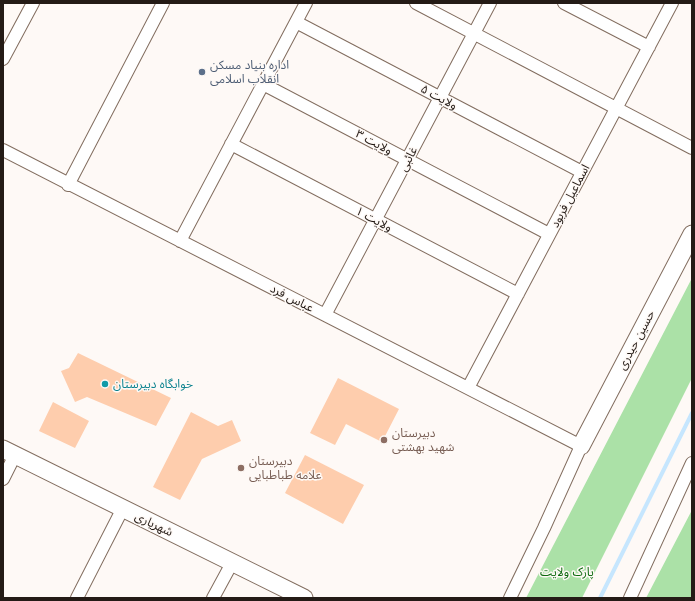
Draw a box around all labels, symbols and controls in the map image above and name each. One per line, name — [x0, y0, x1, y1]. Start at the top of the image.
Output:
place label: اداره بنیاد مسکن انقلاب اسلامی — [210, 57, 289, 86]
marker: اداره بنیاد مسکن انقلاب اسلامی — [197, 67, 207, 77]
street label: ولایت ۵ — [418, 81, 460, 112]
street label: ولایت ۳ — [353, 126, 395, 157]
street label: غائبی — [395, 144, 420, 174]
street label: اسماعیل فربود — [547, 161, 593, 230]
street label: ولایت ۱ — [353, 203, 395, 234]
street label: عباس فرد — [268, 280, 317, 315]
street label: حسین حیدری — [614, 307, 658, 372]
place label: خوابگاه دبیرستان — [113, 376, 193, 391]
marker: خوابگاه دبیرستان — [100, 379, 110, 389]
place label: دبیرستان شهید بهشتی — [392, 425, 454, 454]
marker: دبیرستان شهید بهشتی — [379, 435, 389, 445]
place label: دبیرستان علامه طباطبایی — [249, 453, 322, 482]
marker: دبیرستان علامه طباطبایی — [236, 463, 246, 473]
street label: شهریاری — [133, 508, 176, 539]
park label: پارک ولایت — [540, 564, 594, 580]

